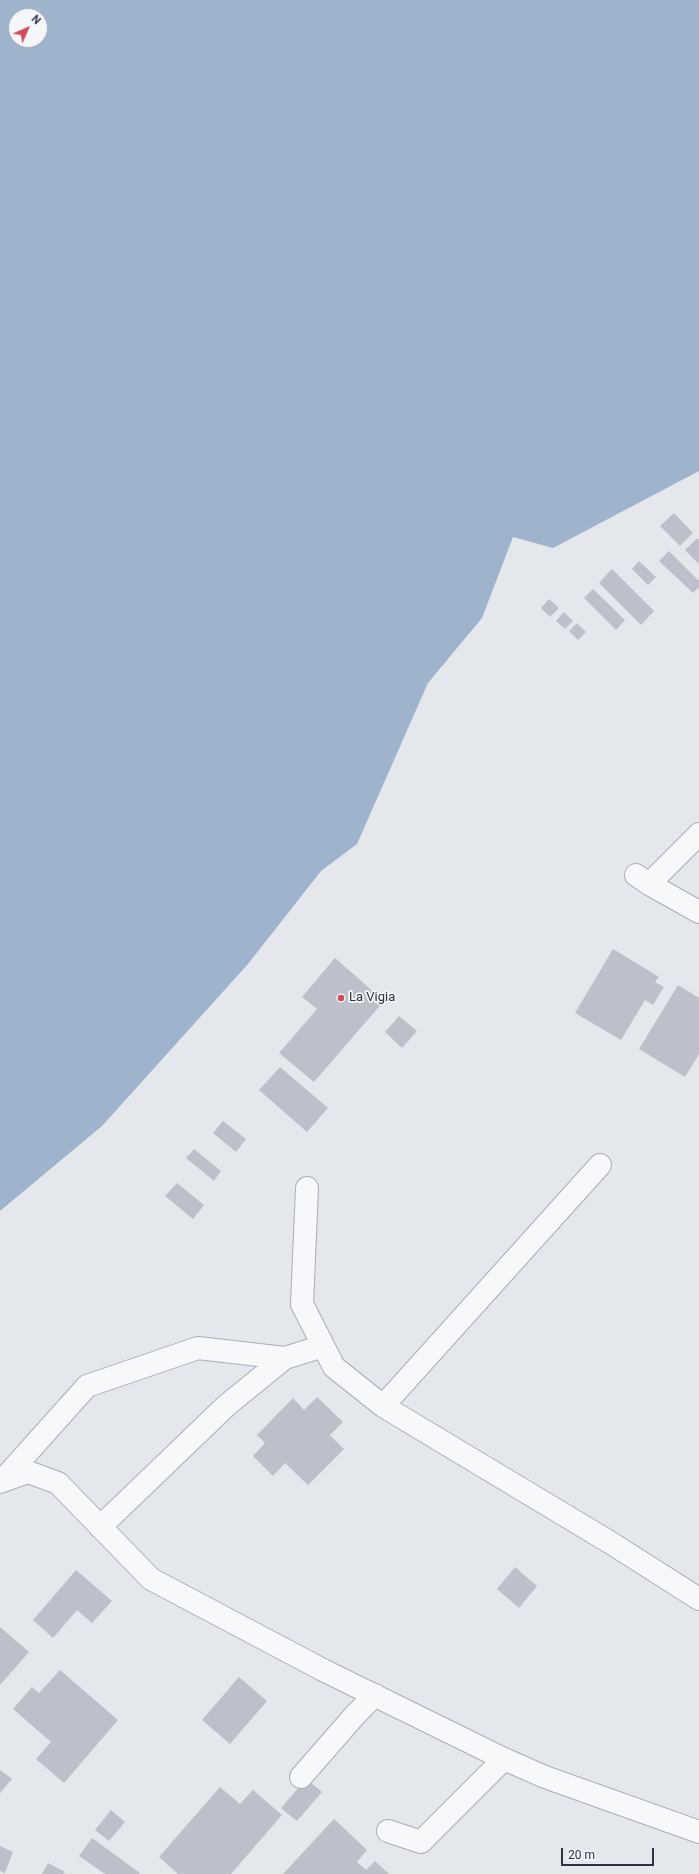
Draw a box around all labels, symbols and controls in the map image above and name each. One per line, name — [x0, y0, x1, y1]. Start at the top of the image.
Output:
north arrow — [8, 8, 48, 48]
text: N — [29, 13, 43, 27]
place label: La Vigia — [349, 990, 395, 1006]
marker: La Vigia — [336, 993, 346, 1003]
scale bar — [563, 1840, 656, 1866]
text: 20 m — [568, 1848, 595, 1862]

